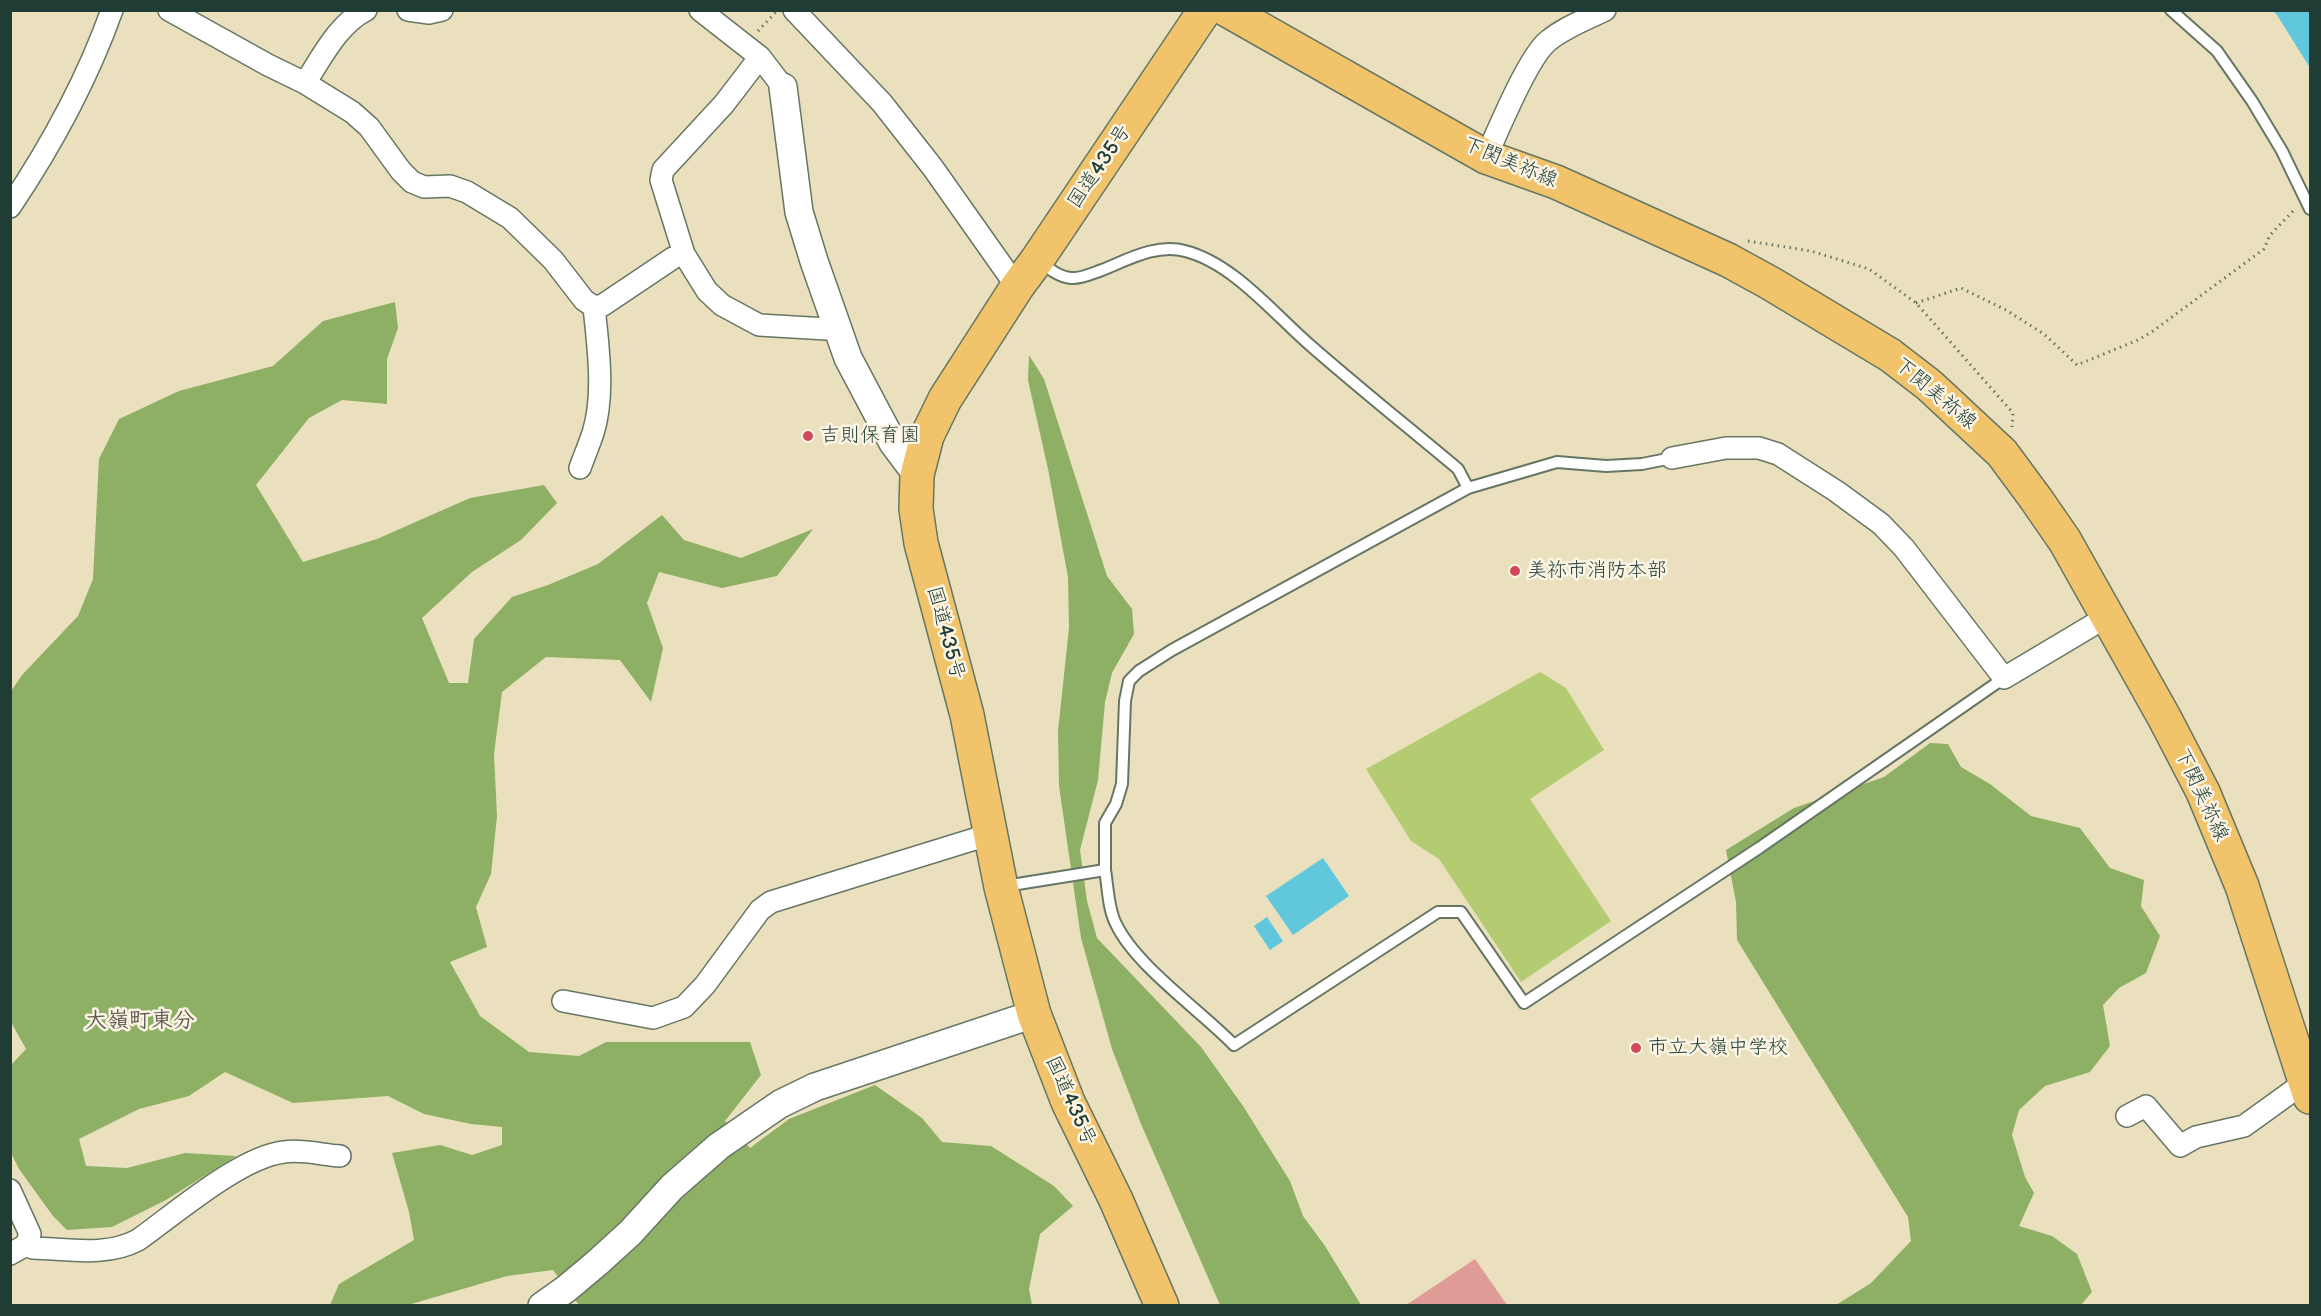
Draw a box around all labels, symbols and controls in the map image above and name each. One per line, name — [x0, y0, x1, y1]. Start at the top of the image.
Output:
street label: 国道435号 — [1063, 121, 1137, 213]
street label: 下関美祢線 — [1459, 132, 1561, 194]
street label: 下関美祢線 — [1889, 353, 1981, 435]
place label: 吉則保育園 — [820, 424, 920, 448]
marker: 吉則保育園 — [801, 429, 815, 443]
place label: 美祢市消防本部 — [1527, 559, 1667, 583]
marker: 美祢市消防本部 — [1508, 564, 1522, 578]
street label: 国道435号 — [921, 584, 969, 682]
street label: 下関美祢線 — [2169, 745, 2233, 845]
district label: 大嶺町東分 — [85, 1008, 195, 1034]
place label: 市立大嶺中学校 — [1648, 1036, 1788, 1060]
marker: 市立大嶺中学校 — [1629, 1041, 1643, 1055]
street label: 国道435号 — [1040, 1052, 1100, 1150]

